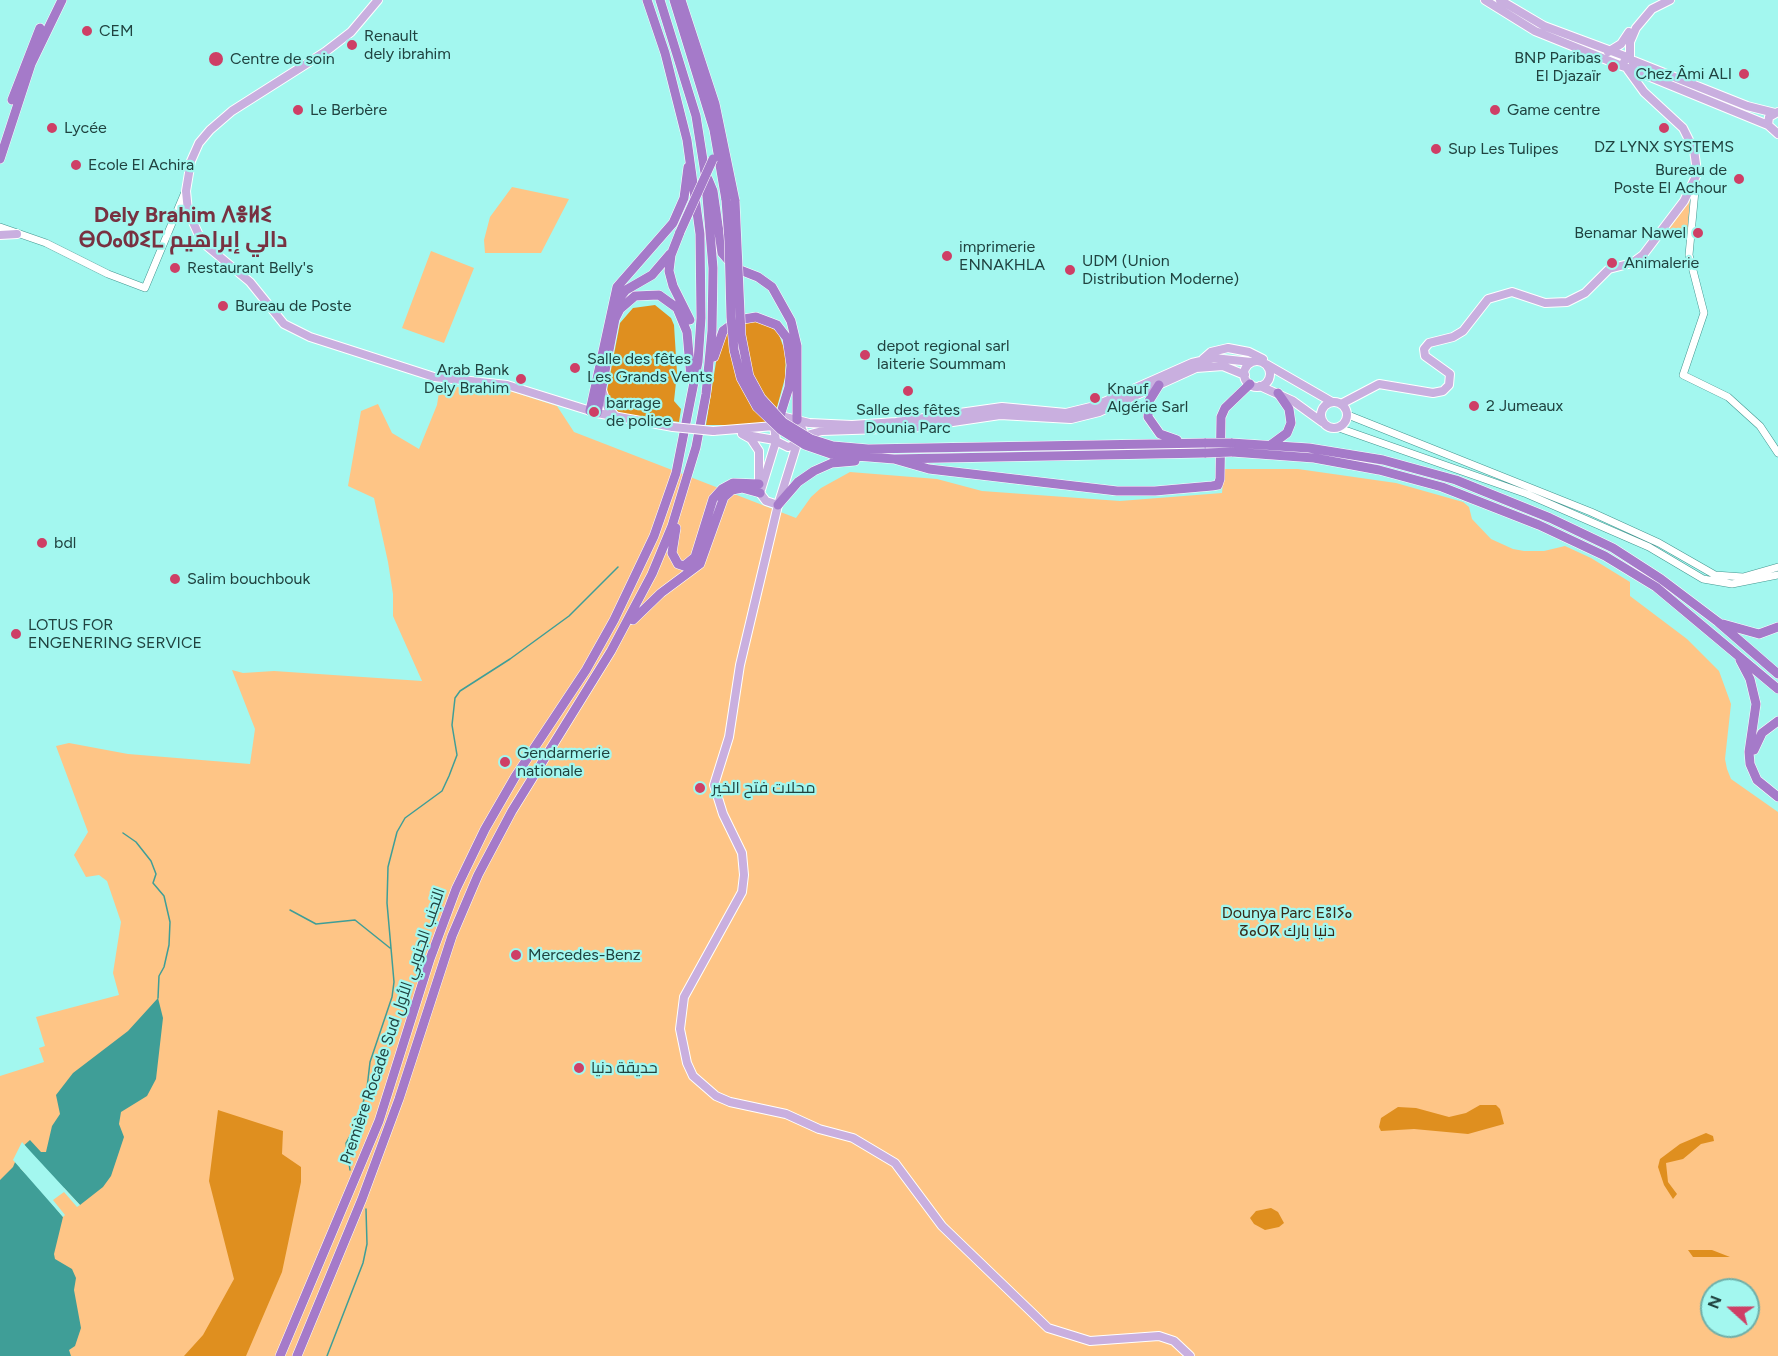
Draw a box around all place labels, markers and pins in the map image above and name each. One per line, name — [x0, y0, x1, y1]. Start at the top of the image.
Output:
place label: CEM — [99, 21, 134, 41]
marker: CEM — [80, 24, 94, 38]
place label: Renault dely ibrahim — [364, 26, 451, 64]
marker: Renault dely ibrahim — [345, 38, 359, 52]
place label: BNP Paribas El Djazaïr — [1514, 48, 1601, 86]
place label: Centre de soin — [230, 49, 335, 69]
marker: Centre de soin — [207, 50, 225, 68]
marker: BNP Paribas El Djazaïr — [1606, 60, 1620, 74]
place label: Chez Âmi ALI — [1635, 64, 1732, 84]
marker: Chez Âmi ALI — [1737, 67, 1751, 81]
place label: Le Berbère — [310, 100, 387, 120]
place label: Game centre — [1507, 100, 1600, 120]
marker: Le Berbère — [291, 103, 305, 117]
marker: Game centre — [1488, 103, 1502, 117]
place label: Lycée — [64, 118, 107, 138]
marker: Lycée — [45, 121, 59, 135]
marker: DZ LYNX SYSTEMS — [1657, 121, 1671, 135]
place label: DZ LYNX SYSTEMS — [1594, 137, 1734, 157]
place label: Sup Les Tulipes — [1448, 139, 1559, 159]
marker: Sup Les Tulipes — [1429, 142, 1443, 156]
place label: Ecole El Achira — [88, 155, 194, 175]
marker: Ecole El Achira — [69, 158, 83, 172]
place label: Bureau de Poste El Achour — [1614, 160, 1727, 198]
marker: Bureau de Poste El Achour — [1732, 172, 1746, 186]
place label: Benamar Nawel — [1574, 223, 1686, 243]
marker: Benamar Nawel — [1691, 226, 1705, 240]
place label: imprimerie ENNAKHLA — [959, 237, 1045, 275]
marker: imprimerie ENNAKHLA — [940, 249, 954, 263]
place label: UDM (Union Distribution Moderne) — [1082, 251, 1239, 289]
place label: Animalerie — [1624, 253, 1699, 273]
marker: Animalerie — [1605, 256, 1619, 270]
place label: Restaurant Belly's — [187, 258, 313, 278]
marker: Restaurant Belly's — [168, 261, 182, 275]
marker: UDM (Union Distribution Moderne) — [1063, 263, 1077, 277]
place label: Bureau de Poste — [235, 296, 352, 316]
marker: Bureau de Poste — [216, 299, 230, 313]
place label: depot regional sarl laiterie Soummam — [877, 336, 1009, 374]
marker: depot regional sarl laiterie Soummam — [858, 348, 872, 362]
place label: Salle des fêtes Les Grands Vents — [587, 349, 713, 387]
place label: Arab Bank Dely Brahim — [424, 360, 509, 398]
marker: Salle des fêtes Les Grands Vents — [568, 361, 582, 375]
marker: Arab Bank Dely Brahim — [514, 372, 528, 386]
place label: Knauf Algérie Sarl — [1107, 379, 1188, 417]
marker: Salle des fêtes Dounia Parc — [901, 384, 915, 398]
marker: Knauf Algérie Sarl — [1088, 391, 1102, 405]
place label: barrage de police — [606, 393, 671, 431]
place label: 2 Jumeaux — [1486, 396, 1563, 416]
marker: 2 Jumeaux — [1467, 399, 1481, 413]
place label: Salle des fêtes Dounia Parc — [856, 400, 960, 438]
marker: barrage de police — [587, 405, 601, 419]
place label: bdl — [54, 533, 76, 553]
marker: bdl — [35, 536, 49, 550]
place label: Salim bouchbouk — [187, 569, 310, 589]
marker: Salim bouchbouk — [168, 572, 182, 586]
place label: LOTUS FOR ENGENERING SERVICE — [28, 615, 202, 653]
marker: LOTUS FOR ENGENERING SERVICE — [9, 627, 23, 641]
place label: Gendarmerie nationale — [517, 743, 610, 781]
marker: Gendarmerie nationale — [498, 755, 512, 769]
place label: محلات فتح الخير — [712, 778, 816, 798]
marker: محلات فتح الخير — [693, 781, 707, 795]
place label: Mercedes-Benz — [528, 945, 641, 965]
marker: Mercedes-Benz — [509, 948, 523, 962]
place label: حديقة دنيا — [591, 1058, 658, 1078]
marker: حديقة دنيا — [572, 1061, 586, 1075]

